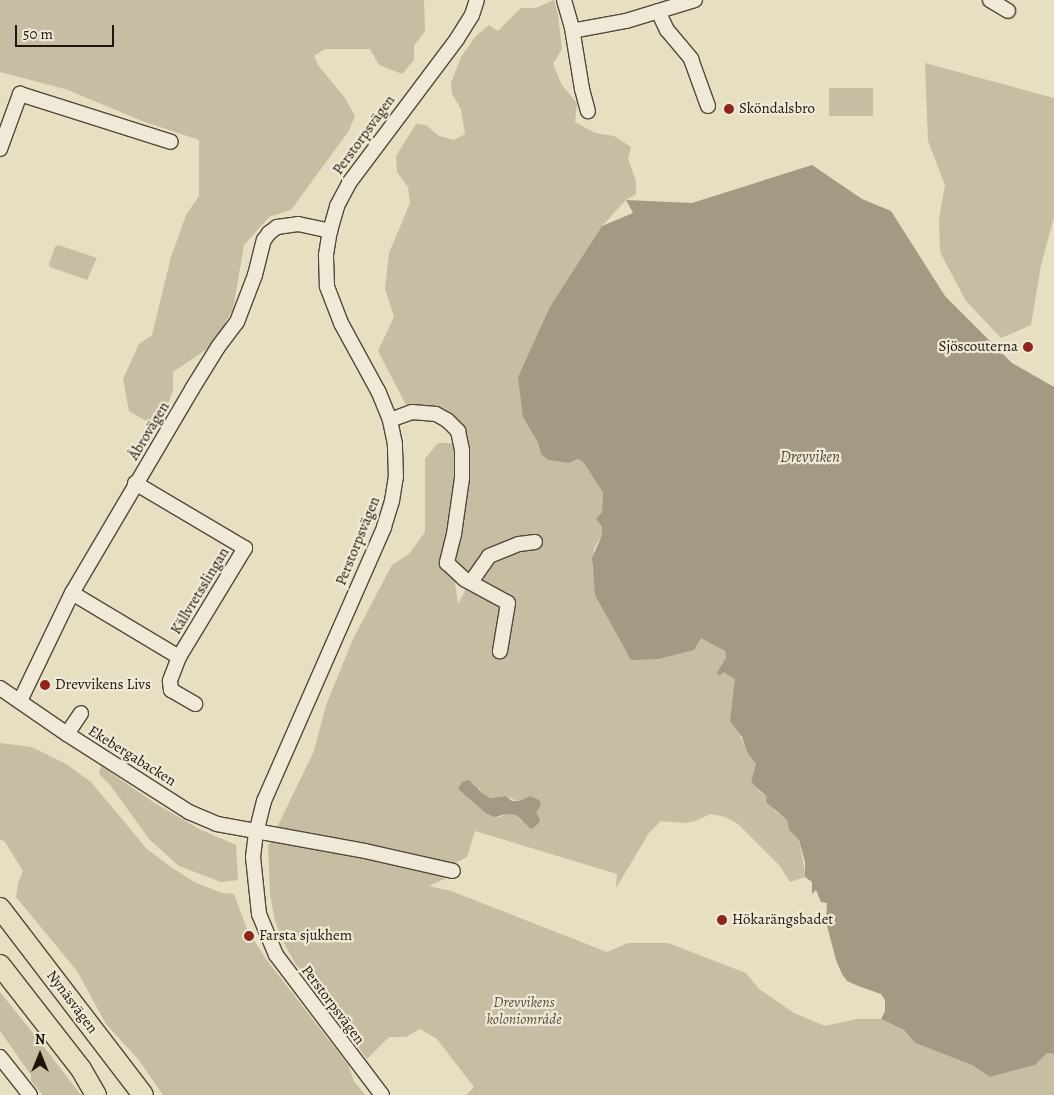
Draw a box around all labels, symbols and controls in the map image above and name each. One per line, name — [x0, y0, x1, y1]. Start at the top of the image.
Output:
scale bar — [18, 15, 116, 47]
text: 50 m — [23, 24, 53, 44]
street label: Perstorpsvägen — [329, 92, 399, 178]
place label: Sköndalsbro — [739, 100, 815, 118]
marker: Sköndalsbro — [723, 103, 735, 115]
place label: Sjöscouterna — [939, 338, 1018, 356]
marker: Sjöscouterna — [1022, 341, 1034, 353]
street label: Åbrovägen — [125, 399, 173, 463]
water label: Drevviken — [780, 447, 840, 467]
street label: Perstorpsvägen — [332, 494, 384, 588]
street label: Källvretsslingan — [167, 544, 233, 638]
place label: Drevvikens Livs — [55, 676, 151, 694]
marker: Drevvikens Livs — [39, 679, 51, 691]
street label: Ekebergabacken — [85, 722, 179, 790]
place label: Hökarängsbadet — [732, 911, 833, 929]
marker: Hökarängsbadet — [716, 914, 728, 926]
place label: Farsta sjukhem — [259, 927, 352, 945]
marker: Farsta sjukhem — [243, 930, 255, 942]
street label: Perstorpsvägen — [298, 962, 368, 1048]
street label: Nynäsvägen — [43, 967, 101, 1037]
park label: Drevvikens koloniområde — [486, 993, 562, 1028]
north arrow — [15, 1030, 65, 1080]
text: N — [35, 1030, 45, 1049]

